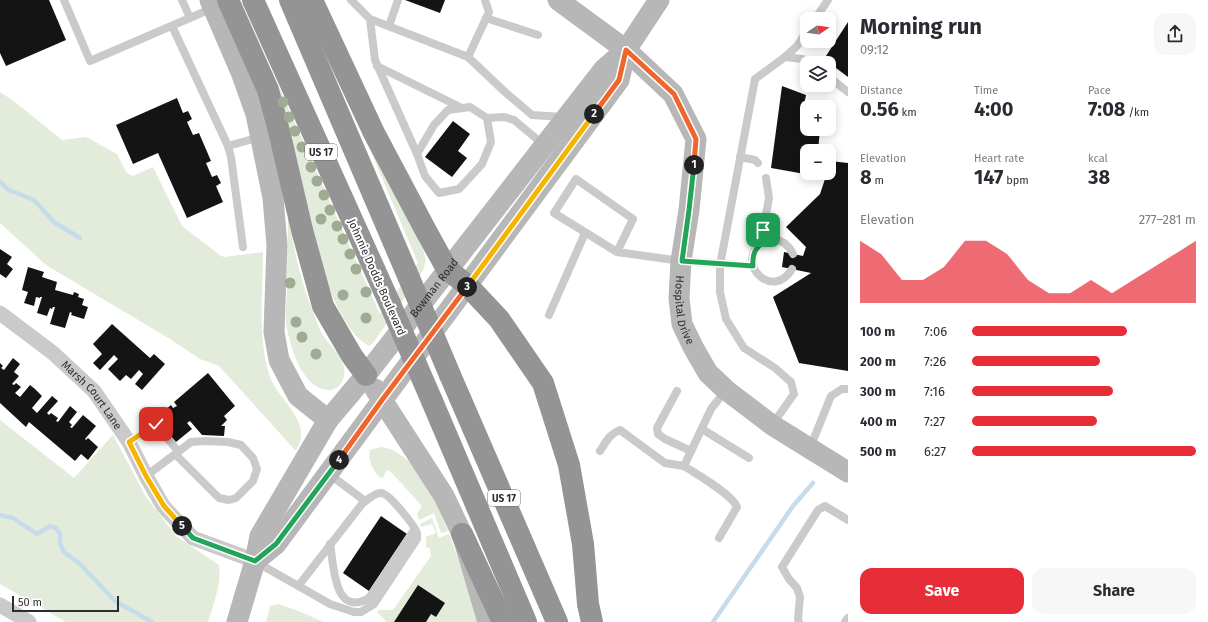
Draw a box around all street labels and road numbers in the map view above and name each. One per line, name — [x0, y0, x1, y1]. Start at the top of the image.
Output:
road number: US 17 — [305, 144, 337, 160]
street label: Johnnie Dodds Boulevard — [345, 217, 408, 337]
street label: Bowman Road — [407, 256, 461, 320]
street label: Hospital Drive — [672, 275, 697, 347]
street label: Marsh Court Lane — [59, 358, 124, 432]
road number: US 17 — [488, 490, 520, 506]

